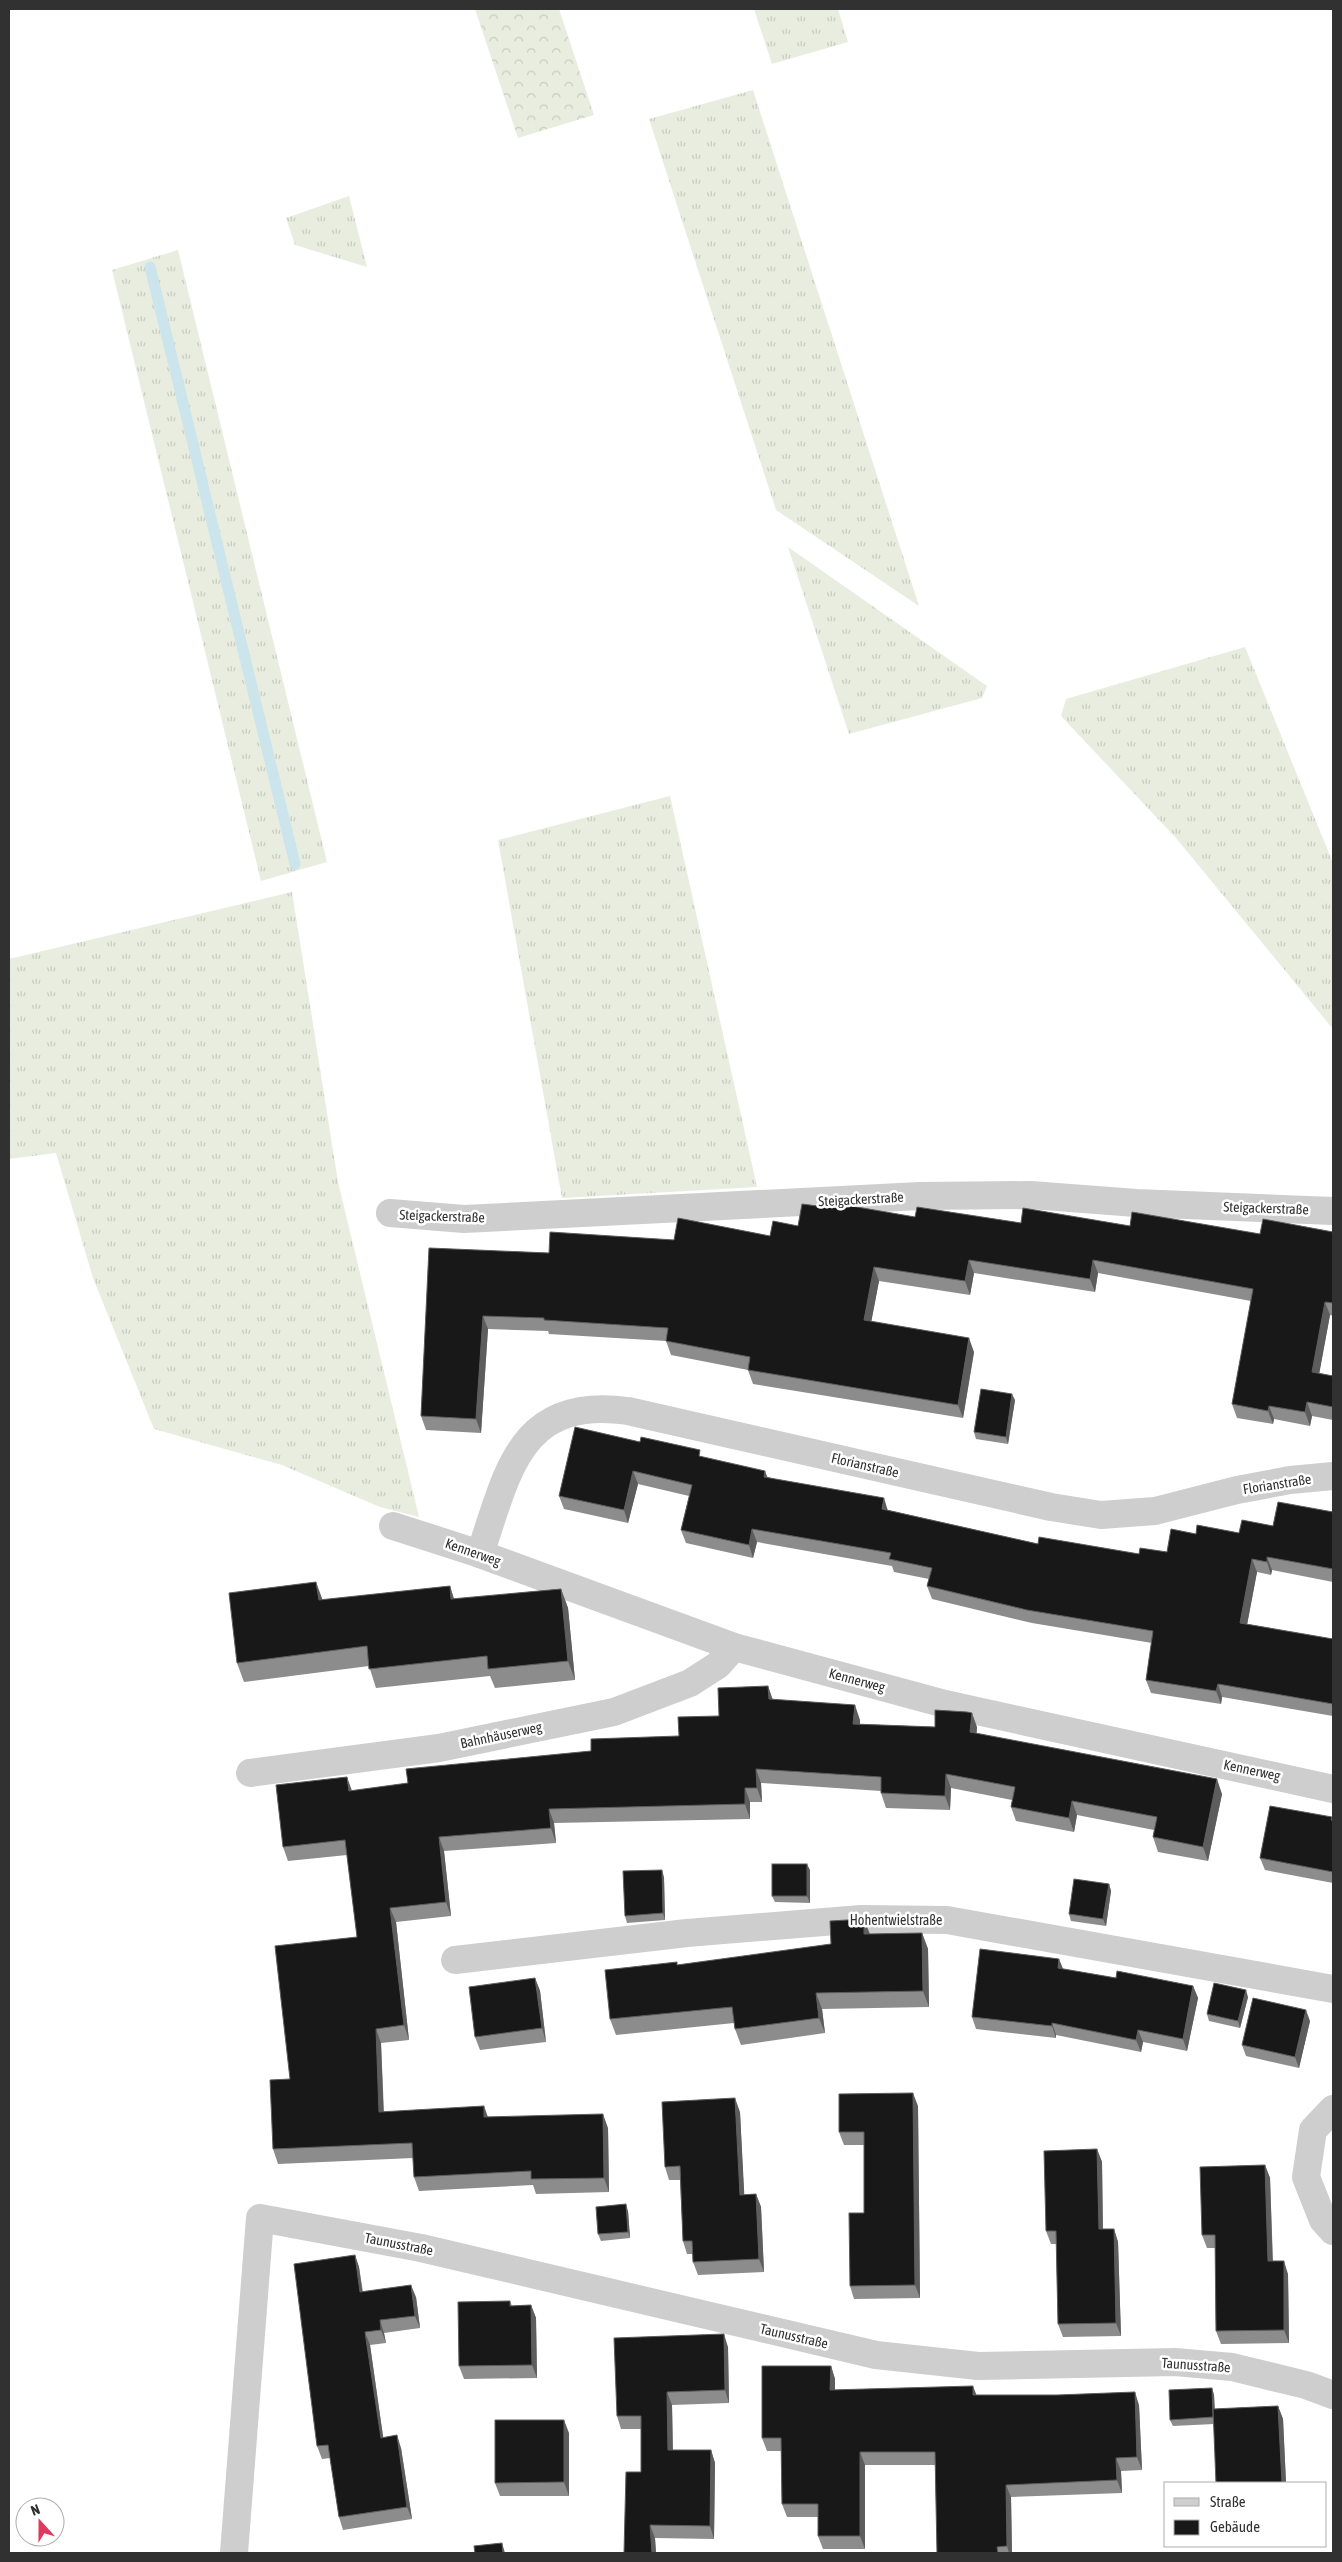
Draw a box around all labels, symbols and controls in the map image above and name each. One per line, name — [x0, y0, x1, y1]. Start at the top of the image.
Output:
street label: Steigackerstraße — [818, 1189, 904, 1209]
street label: Steigackerstraße — [1223, 1199, 1309, 1217]
street label: Steigackerstraße — [399, 1207, 485, 1225]
street label: Florianstraße — [830, 1449, 900, 1481]
street label: Florianstraße — [1242, 1471, 1312, 1497]
street label: Kennerweg — [443, 1535, 503, 1569]
street label: Kennerweg — [827, 1665, 887, 1695]
street label: Bahnhäuserweg — [459, 1719, 543, 1751]
street label: Kennerweg — [1222, 1756, 1282, 1784]
street label: Hohentwielstraße — [850, 1912, 942, 1928]
street label: Taunusstraße — [364, 2230, 434, 2258]
street label: Taunusstraße — [758, 2320, 830, 2352]
street label: Taunusstraße — [1161, 2355, 1231, 2375]
legend — [1164, 2482, 1327, 2547]
text: Straße — [1210, 2493, 1246, 2510]
north arrow — [15, 2497, 65, 2547]
text: N — [29, 2501, 42, 2519]
text: Gebäude — [1210, 2518, 1260, 2535]

